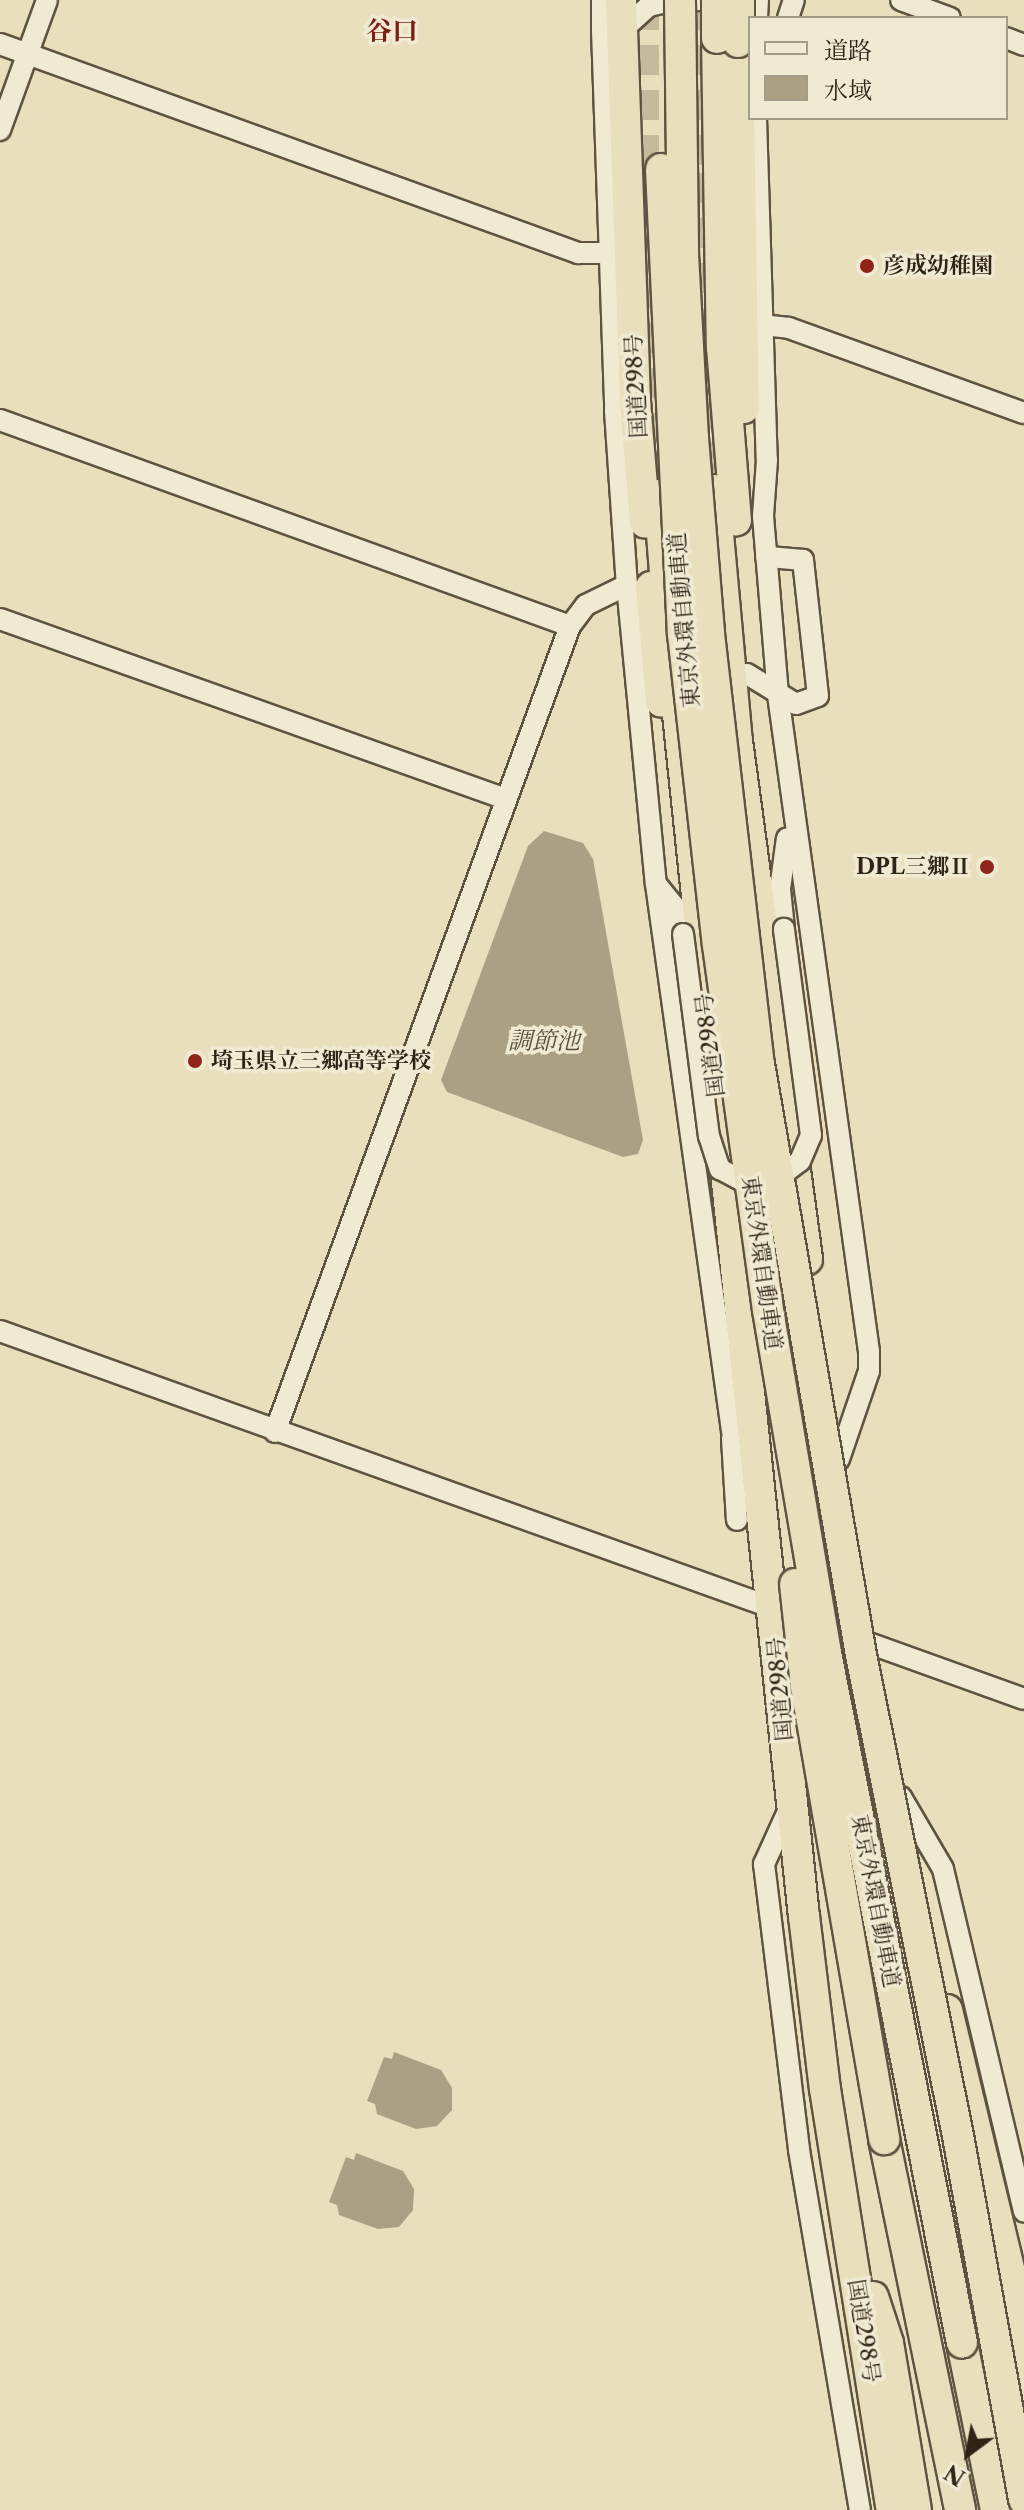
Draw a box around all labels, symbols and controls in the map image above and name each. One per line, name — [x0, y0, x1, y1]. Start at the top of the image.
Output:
district label: 谷口 — [366, 16, 418, 48]
legend — [748, 16, 1008, 120]
text: 道路 — [824, 36, 872, 65]
text: 水域 — [824, 76, 872, 105]
place label: 彦成幼稚園 — [883, 253, 993, 279]
marker: 彦成幼稚園 — [858, 257, 876, 275]
street label: 国道298号 — [620, 333, 652, 439]
street label: 東京外環自動車道 — [663, 531, 705, 709]
place label: DPL三郷Ⅱ — [856, 854, 971, 880]
marker: DPL三郷Ⅱ — [978, 858, 996, 876]
street label: 国道298号 — [691, 991, 729, 1099]
water label: 調節池 — [508, 1027, 580, 1055]
place label: 埼玉県立三郷高等学校 — [211, 1048, 431, 1074]
marker: 埼玉県立三郷高等学校 — [186, 1052, 204, 1070]
street label: 東京外環自動車道 — [737, 1174, 787, 1352]
street label: 国道298号 — [762, 1636, 798, 1742]
street label: 東京外環自動車道 — [846, 1812, 906, 1990]
street label: 国道298号 — [843, 2277, 885, 2385]
north arrow — [928, 2414, 1008, 2494]
text: N — [940, 2458, 970, 2491]

